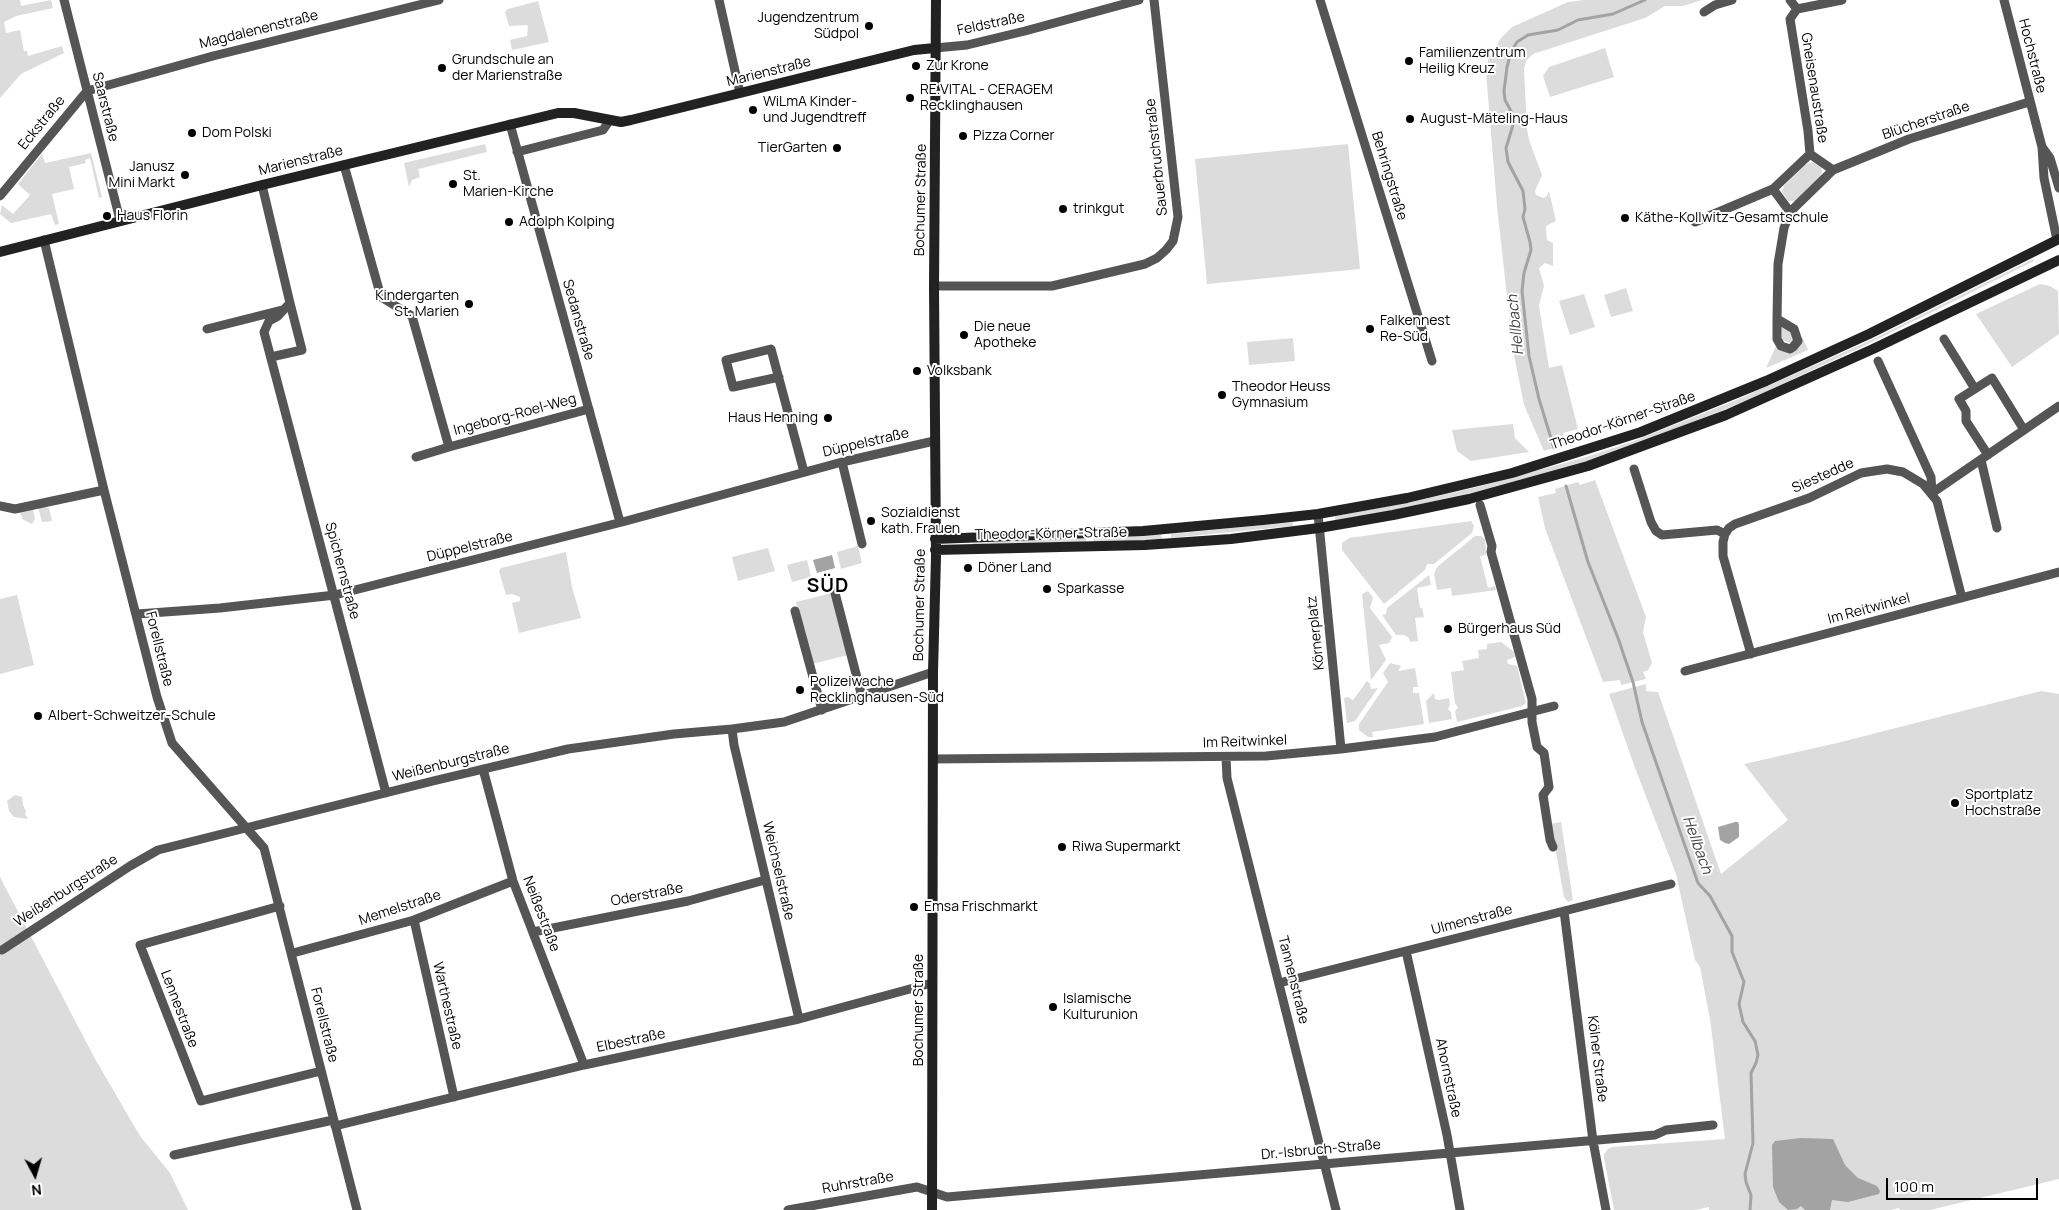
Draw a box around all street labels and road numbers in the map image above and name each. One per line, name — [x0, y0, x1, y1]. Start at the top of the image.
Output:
street label: Magdalenenstraße — [198, 7, 320, 53]
street label: Feldstraße — [956, 9, 1026, 39]
street label: Hochstraße — [2015, 17, 2049, 95]
street label: Gneisenaustraße — [1797, 32, 1831, 144]
street label: Marienstraße — [725, 53, 813, 91]
street label: Saarstraße — [88, 71, 122, 143]
street label: Eckstraße — [15, 93, 69, 153]
street label: Sauerbruchstraße — [1142, 98, 1172, 216]
street label: Blücherstraße — [1880, 98, 1972, 144]
street label: Behringstraße — [1368, 130, 1410, 222]
street label: Marienstraße — [257, 142, 345, 180]
street label: Bochumer Straße — [912, 144, 930, 256]
street label: Sedanstraße — [558, 278, 598, 362]
street label: Theodor-Körner-Straße — [1548, 388, 1698, 454]
street label: Ingeborg-Roel-Weg — [452, 391, 578, 439]
street label: Düppelstraße — [821, 425, 911, 461]
street label: Siestedde — [1790, 455, 1856, 497]
street label: Spichernstraße — [321, 521, 363, 621]
street label: Theodor-Körner-Straße — [975, 524, 1127, 544]
street label: Düppelstraße — [425, 528, 515, 566]
street label: Bochumer Straße — [911, 549, 929, 661]
street label: Im Reitwinkel — [1826, 590, 1912, 628]
street label: Körnerplatz — [1304, 595, 1328, 671]
street label: Forellstraße — [142, 610, 176, 688]
street label: Im Reitwinkel — [1203, 732, 1287, 752]
street label: Weißenburgstraße — [391, 740, 511, 786]
street label: Weichselstraße — [758, 820, 798, 922]
street label: Weißenburgstraße — [11, 851, 121, 931]
street label: Neißestraße — [519, 874, 563, 954]
street label: Oderstraße — [609, 880, 685, 910]
street label: Memelstraße — [357, 887, 443, 929]
street label: Ulmenstraße — [1430, 901, 1514, 939]
street label: Tannenstraße — [1274, 934, 1312, 1026]
street label: Bochumer Straße — [911, 954, 927, 1066]
street label: Warthestraße — [429, 961, 465, 1051]
street label: Lennestraße — [156, 968, 202, 1050]
street label: Forellstraße — [307, 986, 341, 1064]
street label: Kölner Straße — [1583, 1015, 1611, 1103]
street label: Elbestraße — [595, 1026, 667, 1056]
street label: Ahornstraße — [1431, 1037, 1465, 1119]
street label: Dr.-Isbruch-Straße — [1260, 1136, 1382, 1164]
street label: Ruhrstraße — [821, 1168, 895, 1198]

